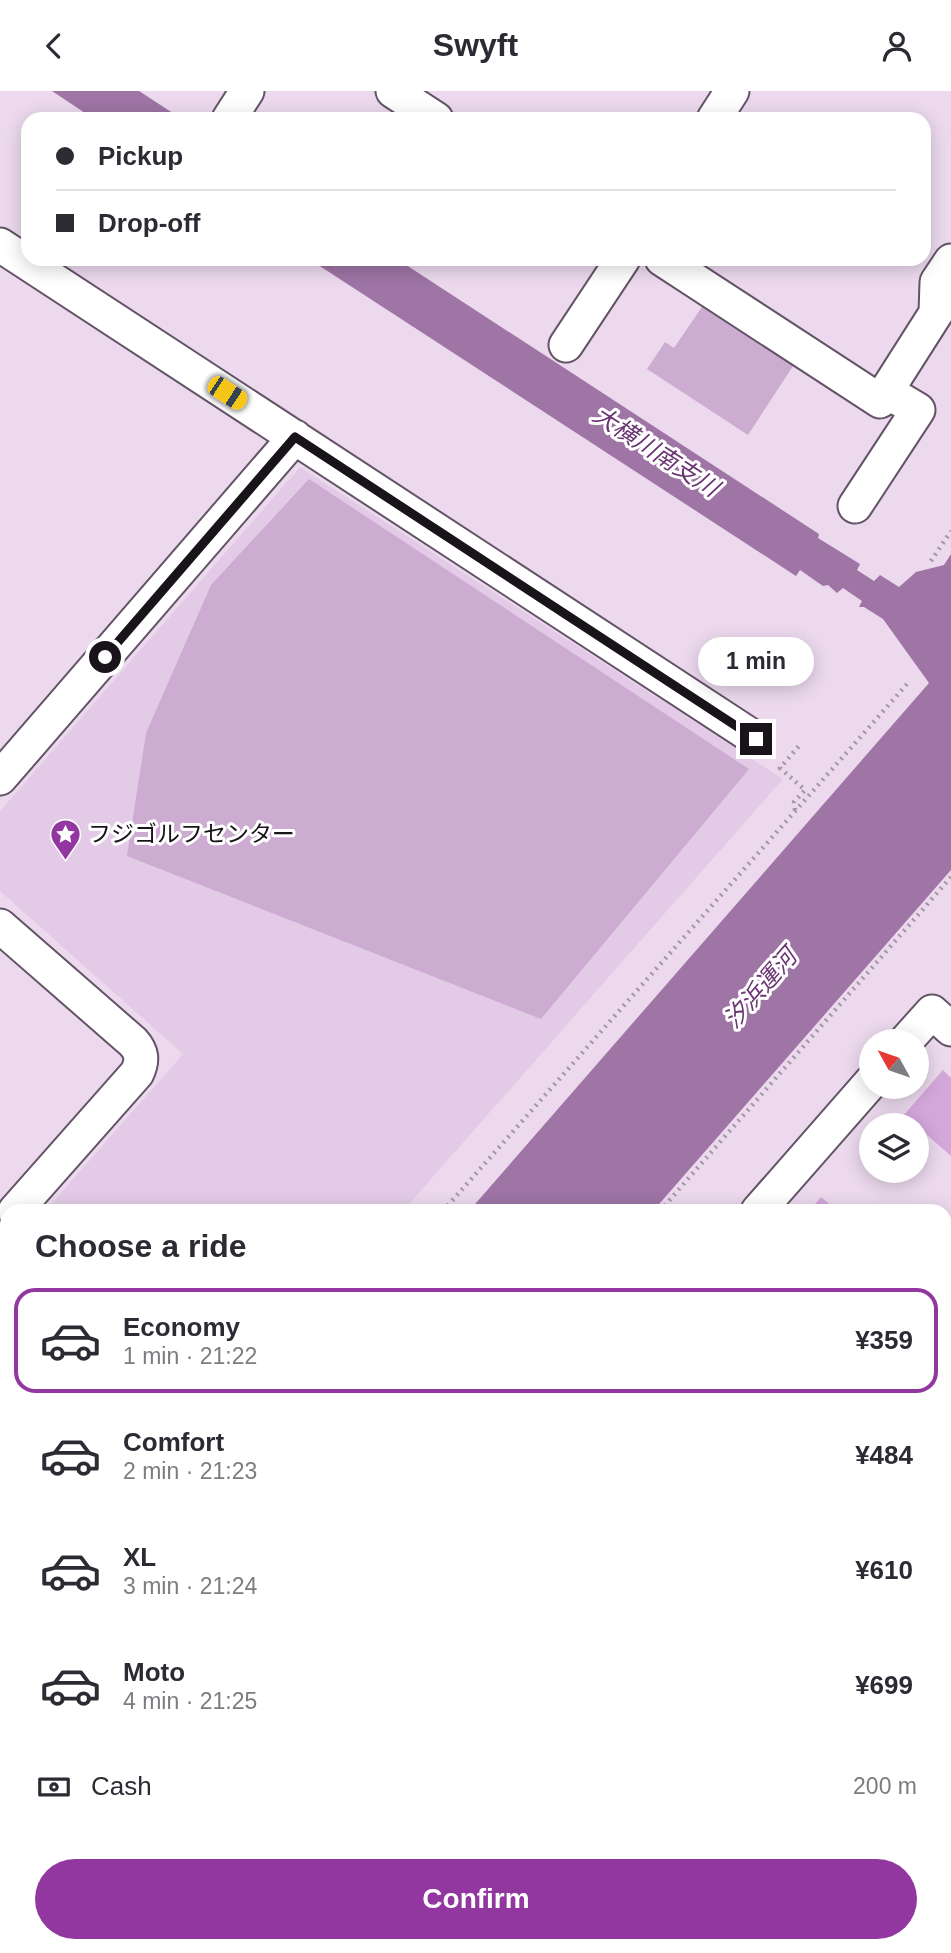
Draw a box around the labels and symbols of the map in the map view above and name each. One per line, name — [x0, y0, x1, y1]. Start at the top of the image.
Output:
car — [204, 373, 251, 413]
water label: 大横川南支川 — [588, 400, 726, 503]
callout: 1 min — [698, 637, 814, 687]
route start — [89, 641, 121, 673]
route end — [740, 723, 772, 755]
place icon: フジゴルフセンター — [48, 817, 82, 861]
place label: フジゴルフセンター — [88, 821, 295, 847]
water label: 汐浜運河 — [718, 940, 804, 1033]
north arrow — [859, 1029, 929, 1099]

